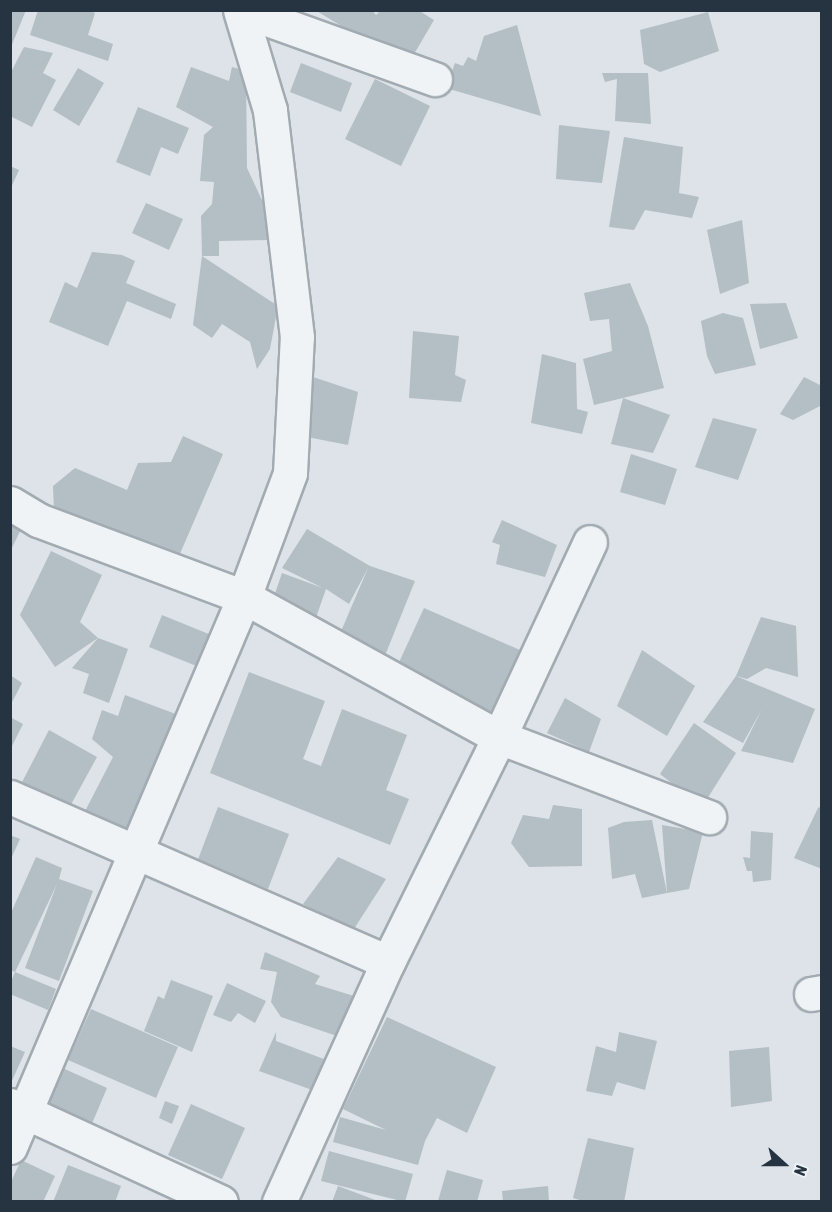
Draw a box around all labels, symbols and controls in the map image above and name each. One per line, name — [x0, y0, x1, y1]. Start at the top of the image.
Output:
north arrow — [754, 1134, 814, 1194]
text: N — [791, 1163, 811, 1178]

